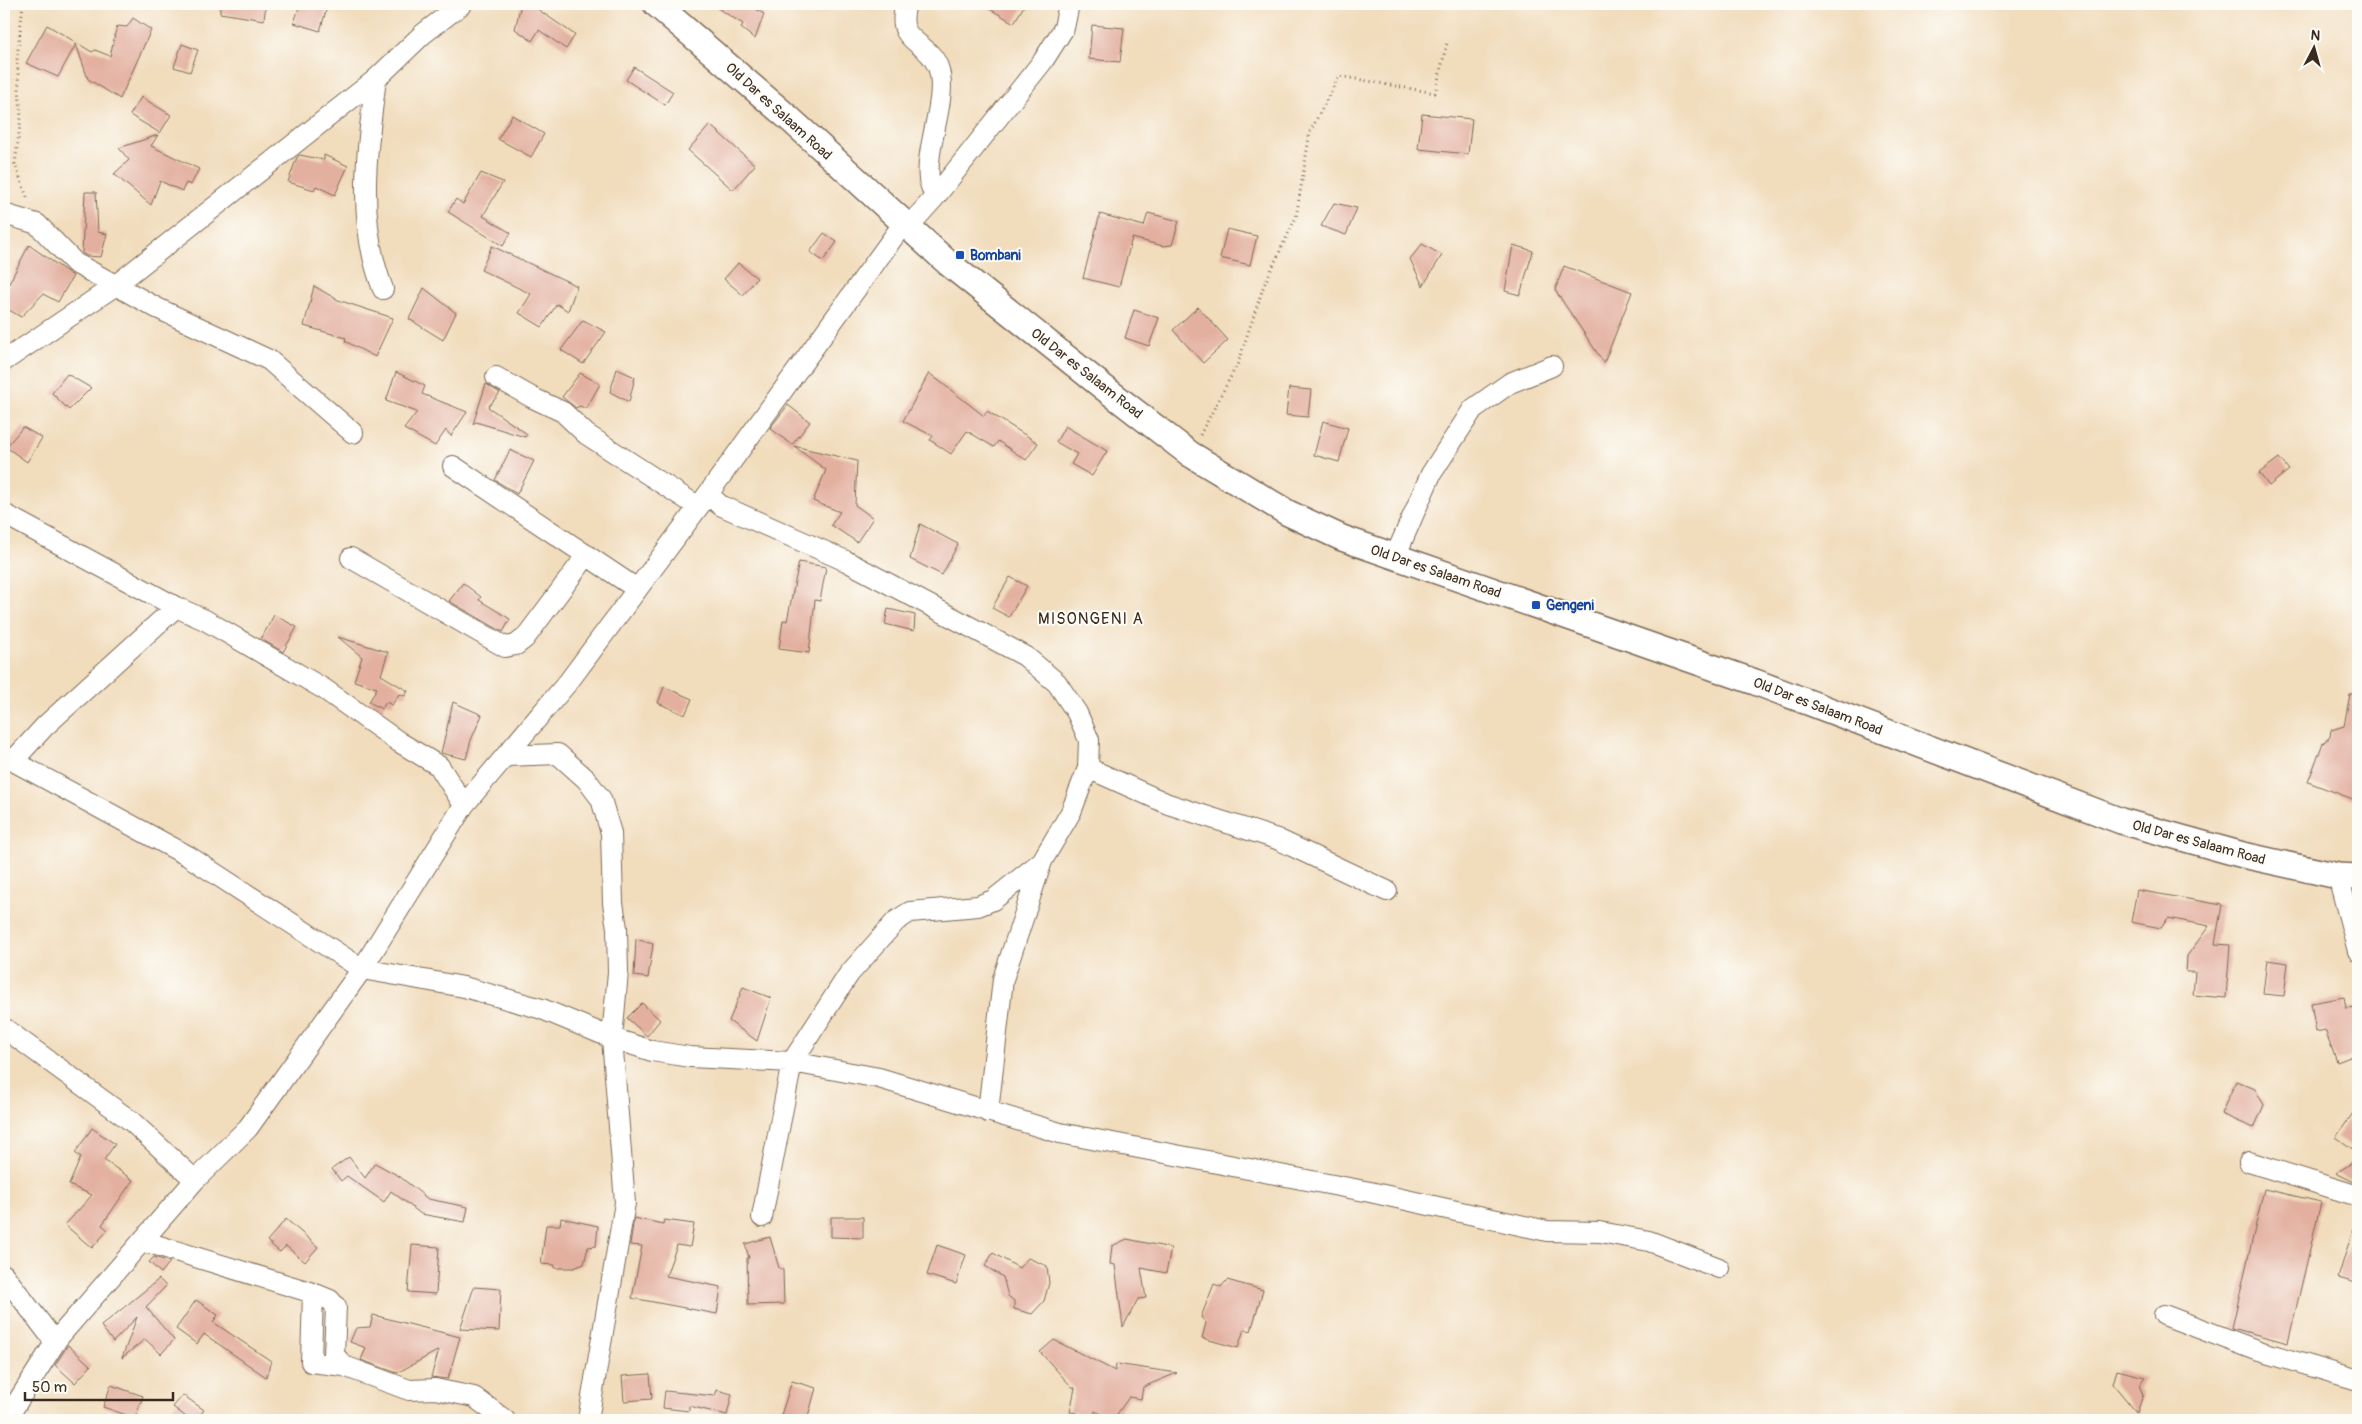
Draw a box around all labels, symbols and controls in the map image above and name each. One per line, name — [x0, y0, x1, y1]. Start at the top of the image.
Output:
north arrow — [2290, 22, 2340, 72]
text: N — [2310, 27, 2321, 45]
street label: Old Dar es Salaam Road — [722, 59, 835, 164]
place label: Bombani — [970, 247, 1021, 264]
marker: Bombani — [954, 249, 966, 261]
street label: Old Dar es Salaam Road — [1027, 324, 1146, 422]
street label: Old Dar es Salaam Road — [1368, 541, 1504, 602]
place label: Gengeni — [1546, 597, 1594, 614]
marker: Gengeni — [1530, 599, 1542, 611]
district label: MISONGENI A — [1038, 609, 1144, 629]
street label: Old Dar es Salaam Road — [1751, 674, 1885, 739]
street label: Old Dar es Salaam Road — [2130, 817, 2267, 868]
scale bar — [25, 1369, 172, 1401]
text: 50 m — [32, 1378, 67, 1397]

